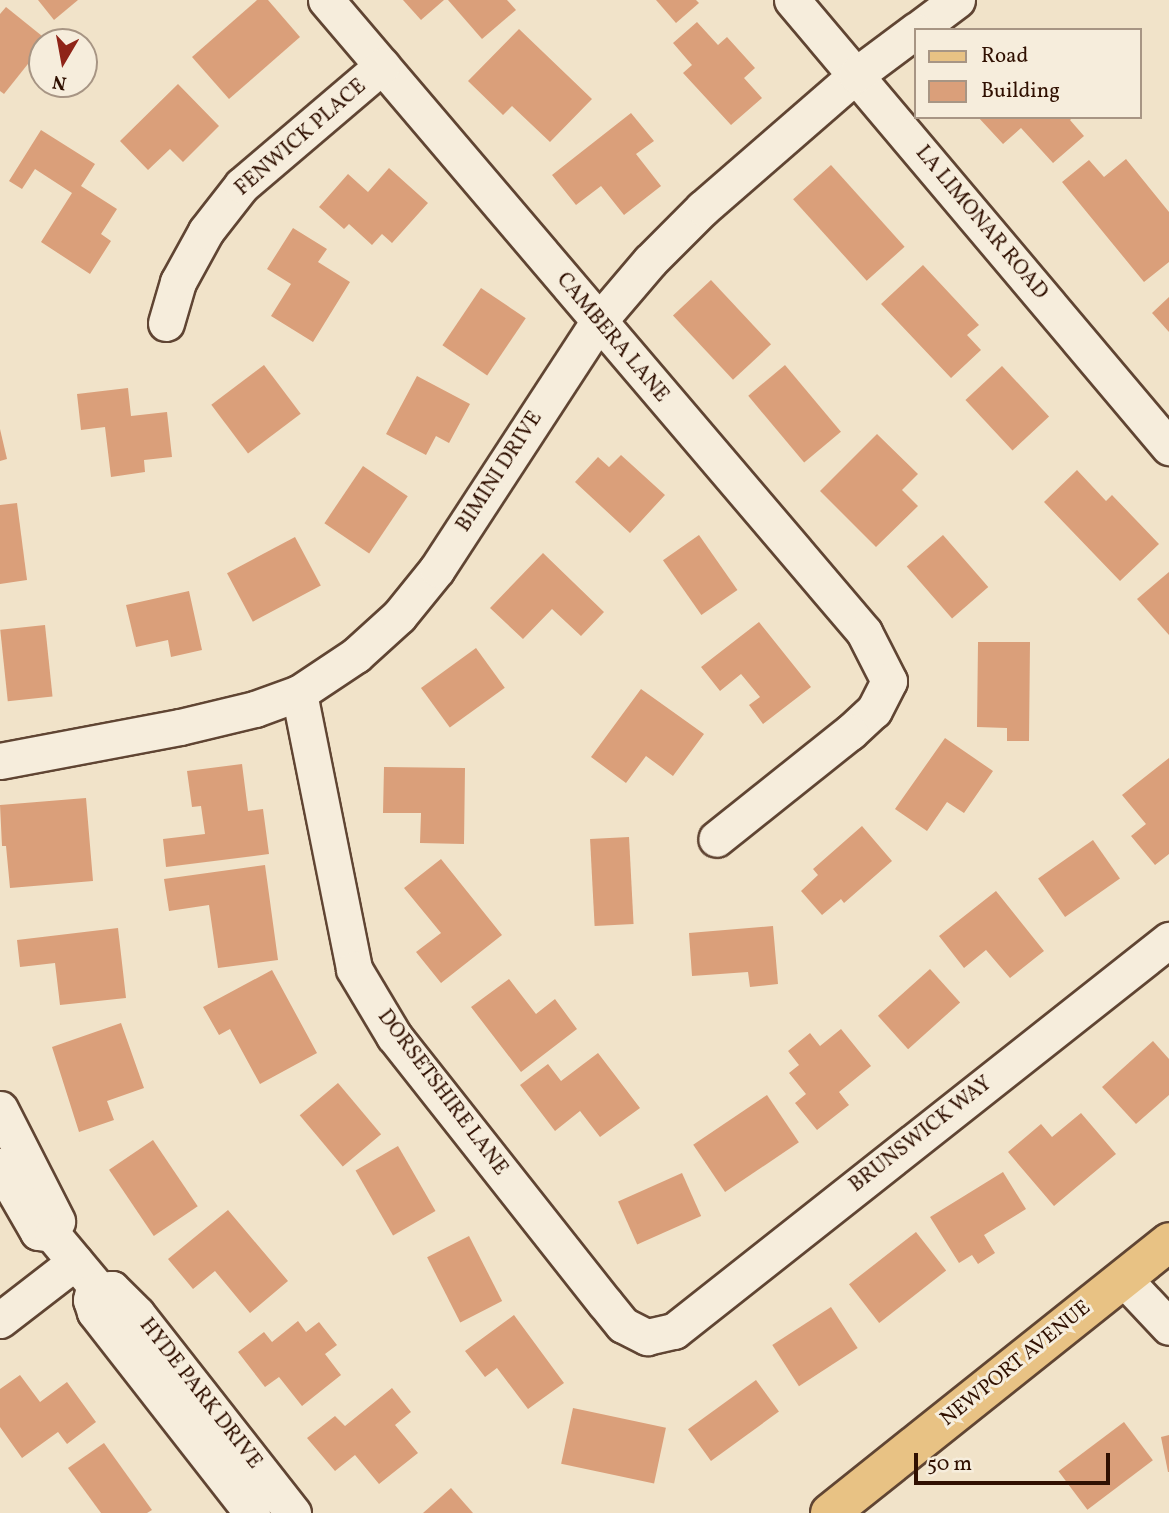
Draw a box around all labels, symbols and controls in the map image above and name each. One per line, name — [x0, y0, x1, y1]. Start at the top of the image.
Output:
north arrow — [28, 28, 98, 98]
legend — [914, 28, 1141, 119]
text: Road — [981, 42, 1028, 71]
text: N — [51, 68, 69, 96]
street label: FENWICK PLACE — [230, 74, 372, 202]
text: Building — [981, 77, 1060, 106]
street label: LA LIMONAR ROAD — [909, 141, 1053, 305]
street label: CAMBERA LANE — [550, 268, 674, 408]
street label: BIMINI DRIVE — [452, 407, 548, 537]
street label: DORSETSHIRE LANE — [371, 1005, 513, 1181]
street label: BRUNSWICK WAY — [845, 1071, 997, 1199]
street label: NEWPORT AVENUE — [936, 1295, 1096, 1433]
street label: HYDE PARK DRIVE — [133, 1314, 267, 1474]
scale bar — [917, 1440, 1113, 1484]
text: 50 m — [927, 1450, 972, 1479]

